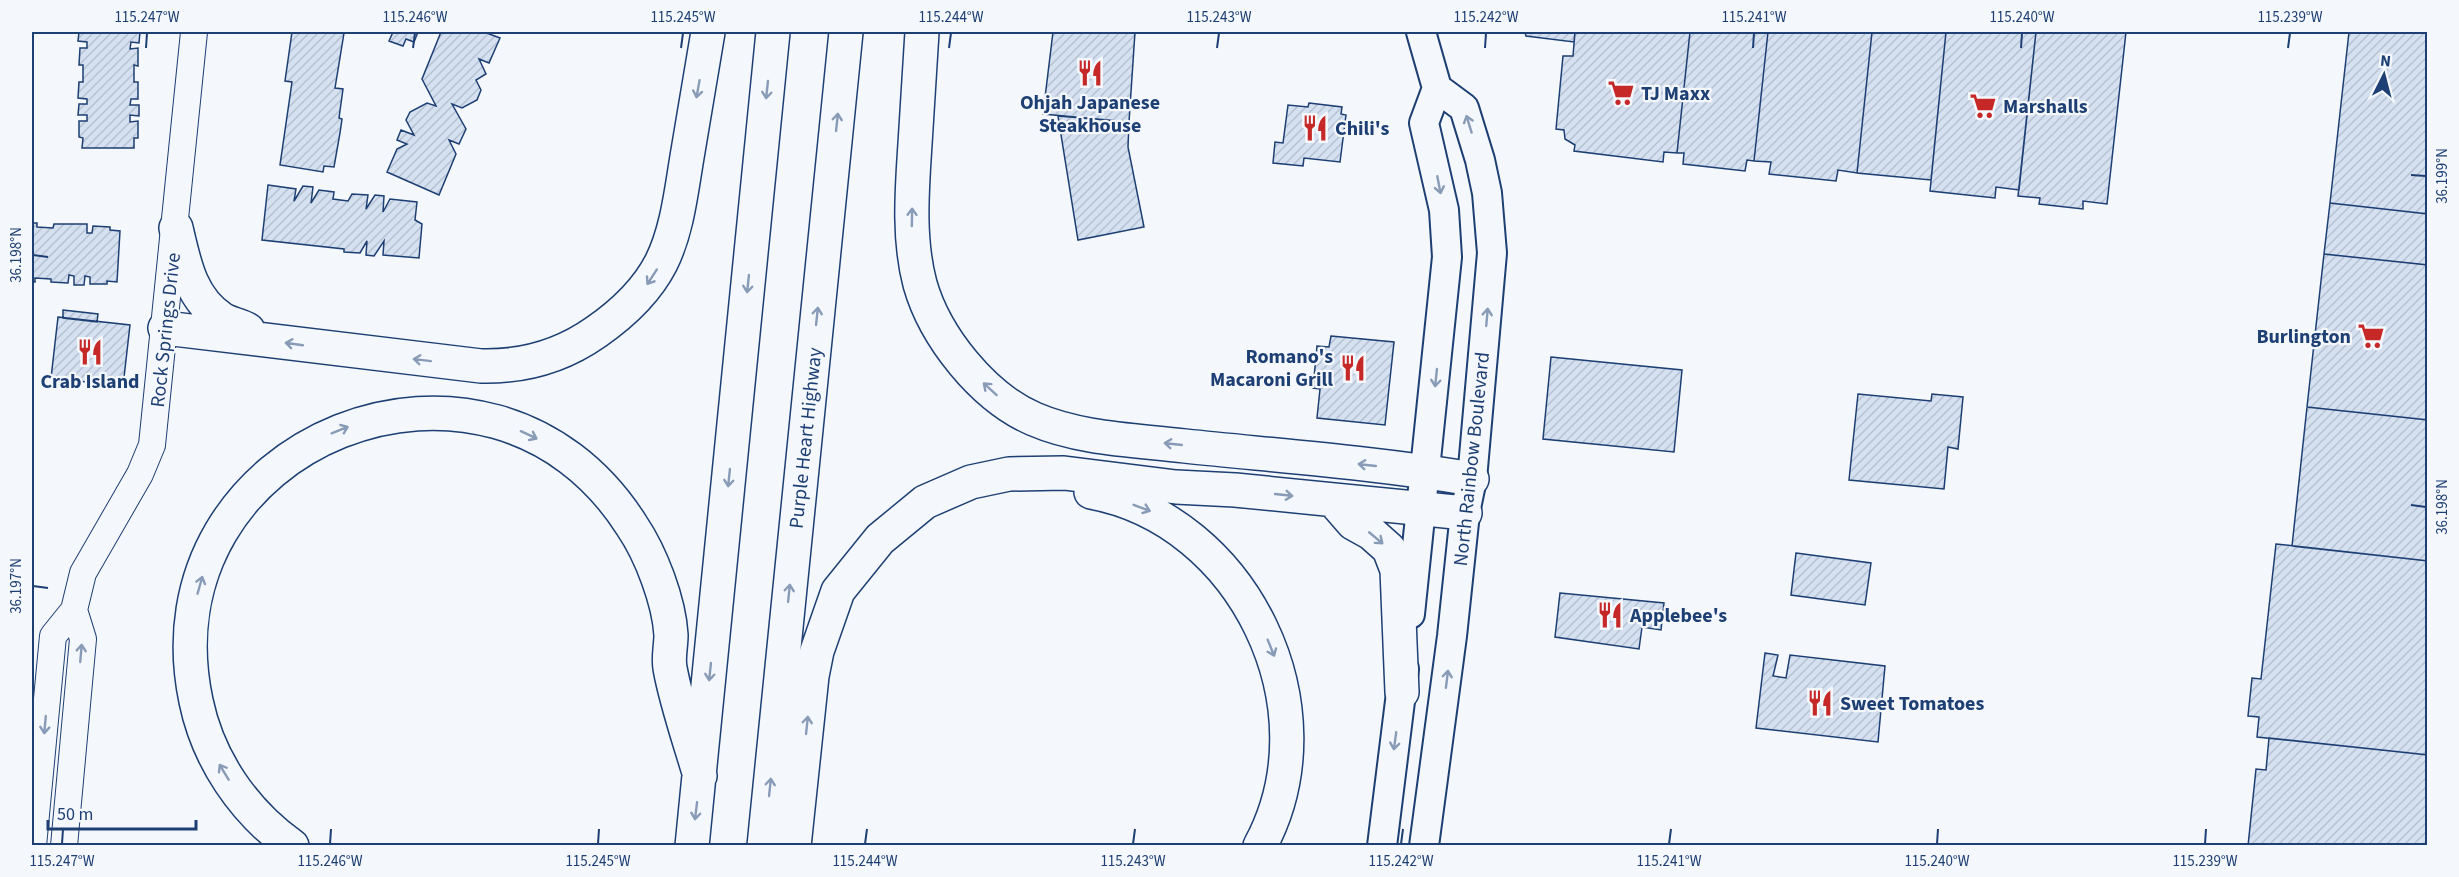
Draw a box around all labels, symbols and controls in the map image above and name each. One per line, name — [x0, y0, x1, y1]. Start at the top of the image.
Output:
text: 115.247°W — [114, 7, 180, 28]
text: 115.246°W — [382, 7, 448, 28]
text: 115.245°W — [650, 7, 716, 28]
text: 115.244°W — [918, 7, 984, 28]
text: 115.243°W — [1186, 7, 1252, 28]
text: 115.242°W — [1453, 7, 1519, 28]
text: 115.241°W — [1721, 7, 1787, 28]
text: 115.240°W — [1989, 7, 2055, 28]
text: 115.239°W — [2257, 7, 2323, 28]
north arrow — [2354, 45, 2414, 105]
text: N — [2379, 50, 2392, 73]
restaurant icon: Ohjah Japanese Steakhouse — [1075, 58, 1105, 88]
supermarket icon: TJ Maxx — [1606, 78, 1636, 108]
one-way arrow — [693, 79, 704, 99]
one-way arrow — [761, 79, 772, 99]
place label: TJ Maxx — [1641, 80, 1710, 108]
place label: Ohjah Japanese Steakhouse — [1020, 89, 1160, 140]
supermarket icon: Marshalls — [1968, 91, 1998, 121]
place label: Marshalls — [2003, 93, 2088, 121]
one-way arrow — [832, 112, 843, 132]
restaurant icon: Chili's — [1300, 113, 1330, 143]
place label: Chili's — [1335, 115, 1389, 143]
one-way arrow — [1463, 115, 1474, 134]
text: 36.199°N — [2432, 148, 2453, 204]
one-way arrow — [1434, 174, 1445, 194]
one-way arrow — [907, 208, 918, 228]
text: 36.198°N — [6, 227, 27, 283]
street label: Rock Springs Drive — [144, 251, 188, 409]
one-way arrow — [645, 268, 657, 285]
one-way arrow — [742, 273, 753, 293]
one-way arrow — [812, 306, 823, 326]
one-way arrow — [1482, 307, 1493, 327]
supermarket icon: Burlington — [2356, 321, 2386, 351]
place label: Burlington — [2256, 323, 2351, 351]
restaurant icon: Crab Island — [75, 337, 105, 367]
one-way arrow — [285, 338, 305, 349]
place label: Romano's Macaroni Grill — [1210, 343, 1333, 394]
street label: Purple Heart Highway — [783, 345, 830, 530]
street label: North Rainbow Boulevard — [1447, 351, 1497, 568]
restaurant icon: Romano's Macaroni Grill — [1338, 353, 1368, 383]
one-way arrow — [413, 355, 433, 366]
one-way arrow — [1430, 367, 1441, 387]
place label: Crab Island — [40, 368, 140, 396]
one-way arrow — [983, 382, 998, 396]
one-way arrow — [330, 424, 349, 435]
one-way arrow — [520, 430, 538, 441]
one-way arrow — [1163, 439, 1183, 450]
one-way arrow — [1357, 459, 1377, 470]
one-way arrow — [723, 467, 734, 487]
text: 36.198°N — [2432, 479, 2453, 535]
one-way arrow — [1273, 490, 1293, 501]
one-way arrow — [1132, 503, 1151, 514]
one-way arrow — [1368, 531, 1383, 545]
text: 36.197°N — [6, 558, 27, 614]
one-way arrow — [195, 576, 206, 595]
one-way arrow — [784, 584, 795, 604]
restaurant icon: Applebee's — [1595, 600, 1625, 630]
place label: Applebee's — [1629, 602, 1727, 630]
one-way arrow — [1266, 639, 1277, 657]
one-way arrow — [76, 643, 87, 663]
one-way arrow — [704, 661, 715, 681]
one-way arrow — [1441, 670, 1452, 690]
restaurant icon: Sweet Tomatoes — [1805, 688, 1835, 718]
place label: Sweet Tomatoes — [1840, 690, 1984, 718]
one-way arrow — [39, 714, 50, 734]
one-way arrow — [802, 715, 813, 735]
one-way arrow — [1389, 730, 1400, 750]
one-way arrow — [218, 764, 230, 781]
one-way arrow — [764, 778, 775, 798]
scale bar — [48, 793, 196, 831]
one-way arrow — [690, 800, 701, 820]
text: 50 m — [57, 802, 93, 827]
text: 115.247°W — [29, 851, 95, 872]
text: 115.246°W — [297, 851, 363, 872]
text: 115.245°W — [565, 851, 631, 872]
text: 115.244°W — [832, 851, 898, 872]
text: 115.243°W — [1100, 851, 1166, 872]
text: 115.242°W — [1368, 851, 1434, 872]
text: 115.241°W — [1636, 851, 1702, 872]
text: 115.240°W — [1904, 851, 1970, 872]
text: 115.239°W — [2172, 851, 2238, 872]

